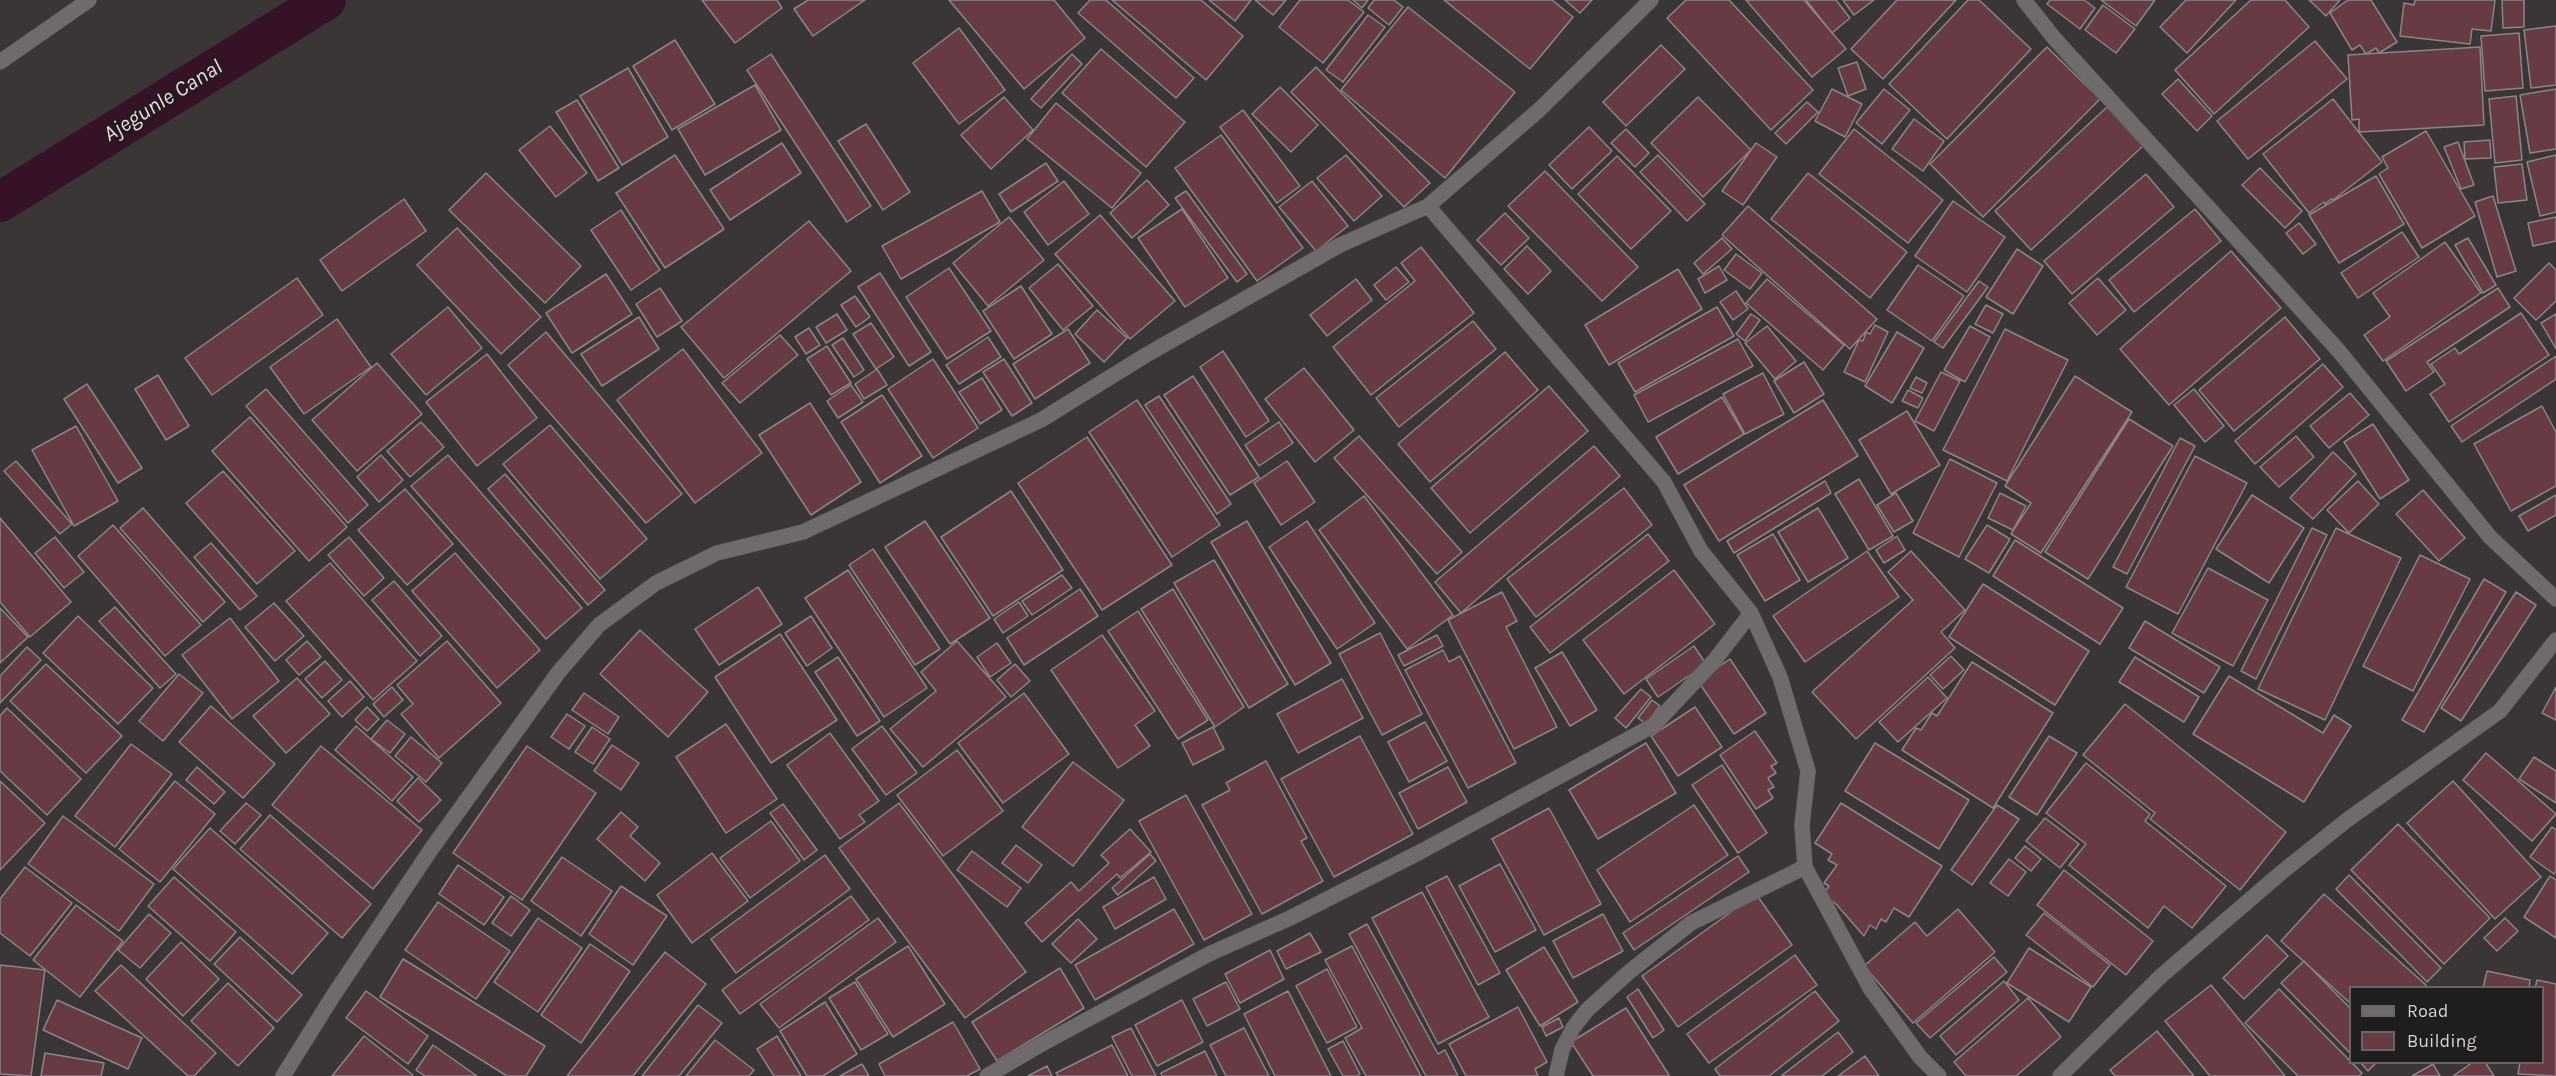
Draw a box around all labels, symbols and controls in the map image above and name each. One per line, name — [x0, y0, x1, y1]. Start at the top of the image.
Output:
water label: Ajegunle Canal — [99, 54, 227, 148]
legend — [2349, 986, 2544, 1064]
text: Road — [2407, 1000, 2448, 1022]
text: Building — [2407, 1030, 2477, 1052]

